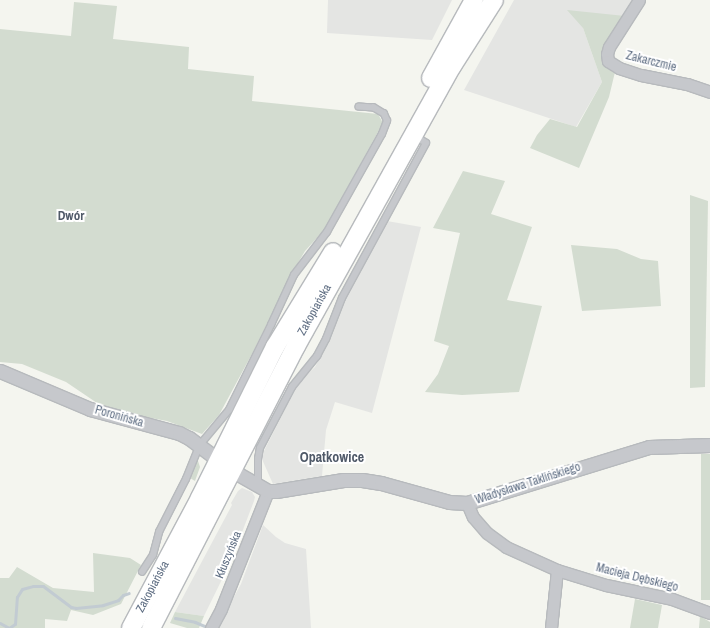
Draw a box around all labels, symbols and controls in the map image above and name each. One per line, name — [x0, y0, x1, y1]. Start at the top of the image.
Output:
street label: Zakarczmie — [624, 49, 678, 75]
district label: Dwór — [58, 208, 84, 224]
street label: Zakopiańska — [295, 282, 335, 338]
street label: Poronińska — [93, 403, 145, 431]
district label: Opatkowice — [300, 449, 364, 465]
street label: Władysława Taklińskiego — [473, 460, 583, 508]
street label: Kłuszyńska — [213, 529, 245, 581]
street label: Zakopiańska — [133, 559, 173, 615]
street label: Macieja Dębskiego — [594, 561, 680, 595]

